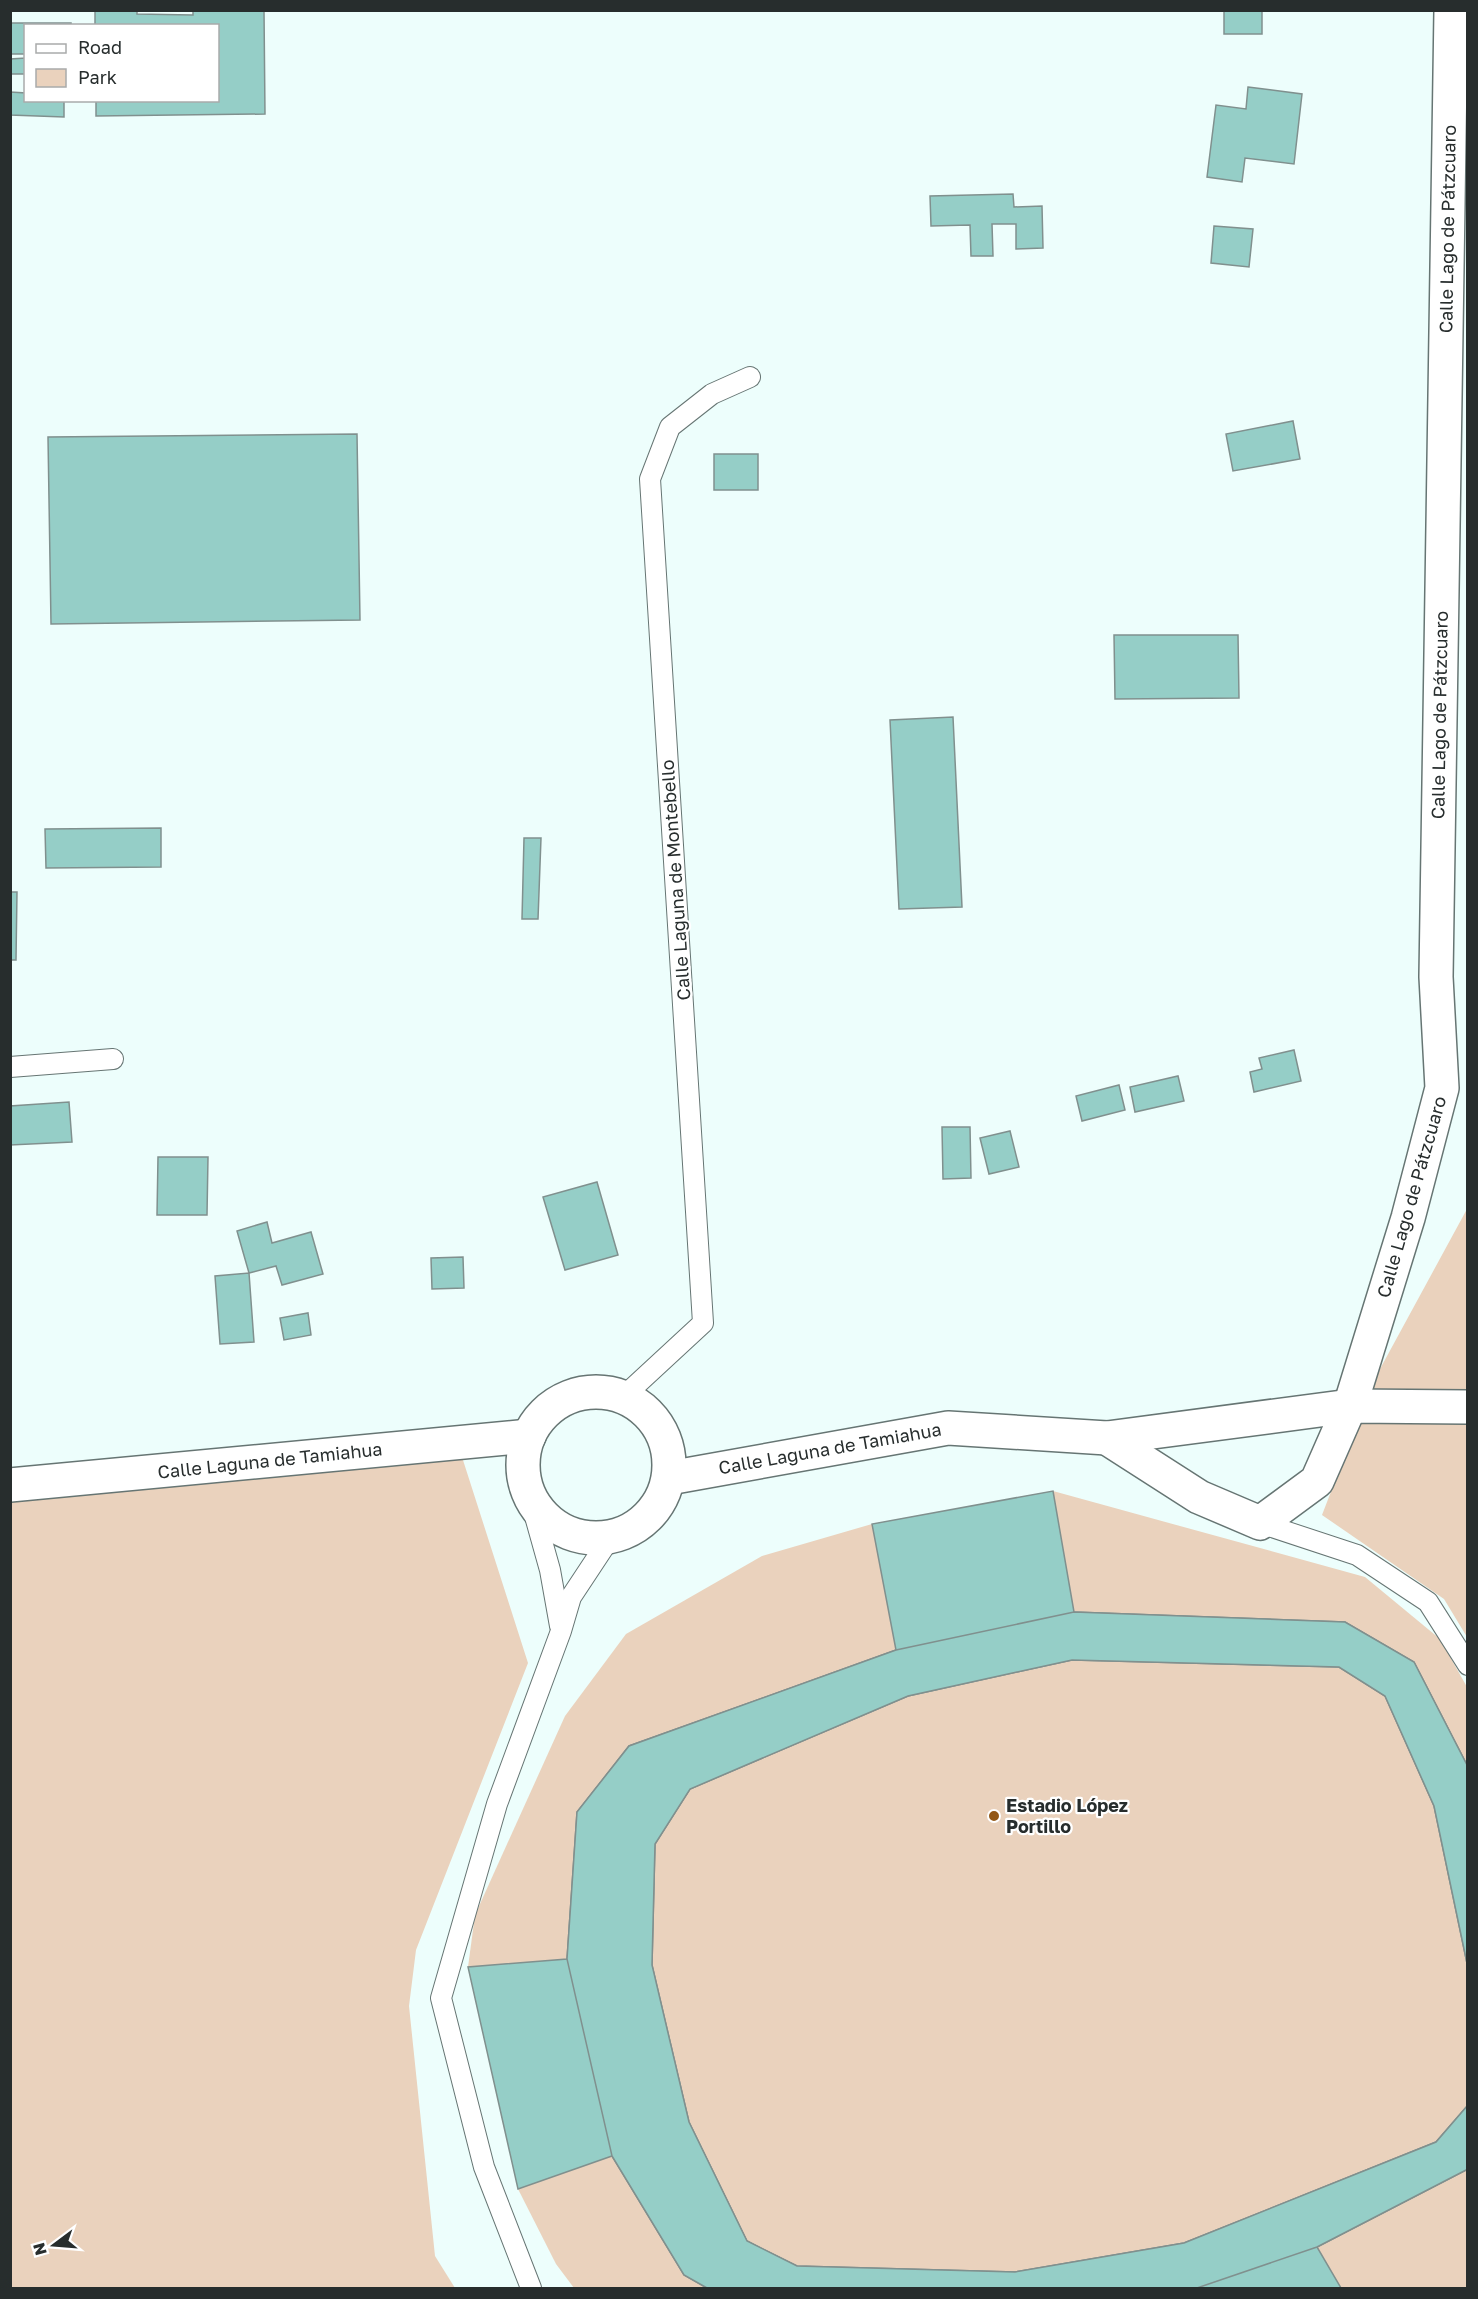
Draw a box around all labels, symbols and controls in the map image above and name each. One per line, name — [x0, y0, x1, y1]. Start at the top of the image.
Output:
legend — [24, 24, 219, 102]
text: Road — [78, 36, 122, 58]
text: Park — [78, 66, 117, 88]
street label: Calle Lago de Pátzcuaro — [1434, 125, 1460, 333]
street label: Calle Lago de Pátzcuaro — [1426, 611, 1452, 819]
street label: Calle Laguna de Montebello — [656, 759, 694, 1001]
street label: Calle Lago de Pátzcuaro — [1372, 1093, 1450, 1300]
street label: Calle Laguna de Tamiahua — [717, 1418, 943, 1478]
street label: Calle Laguna de Tamiahua — [156, 1437, 383, 1483]
place label: Estadio López Portillo — [1006, 1794, 1128, 1837]
marker: Estadio López Portillo — [987, 1809, 1001, 1823]
north arrow — [24, 2215, 84, 2275]
text: N — [28, 2241, 51, 2258]

